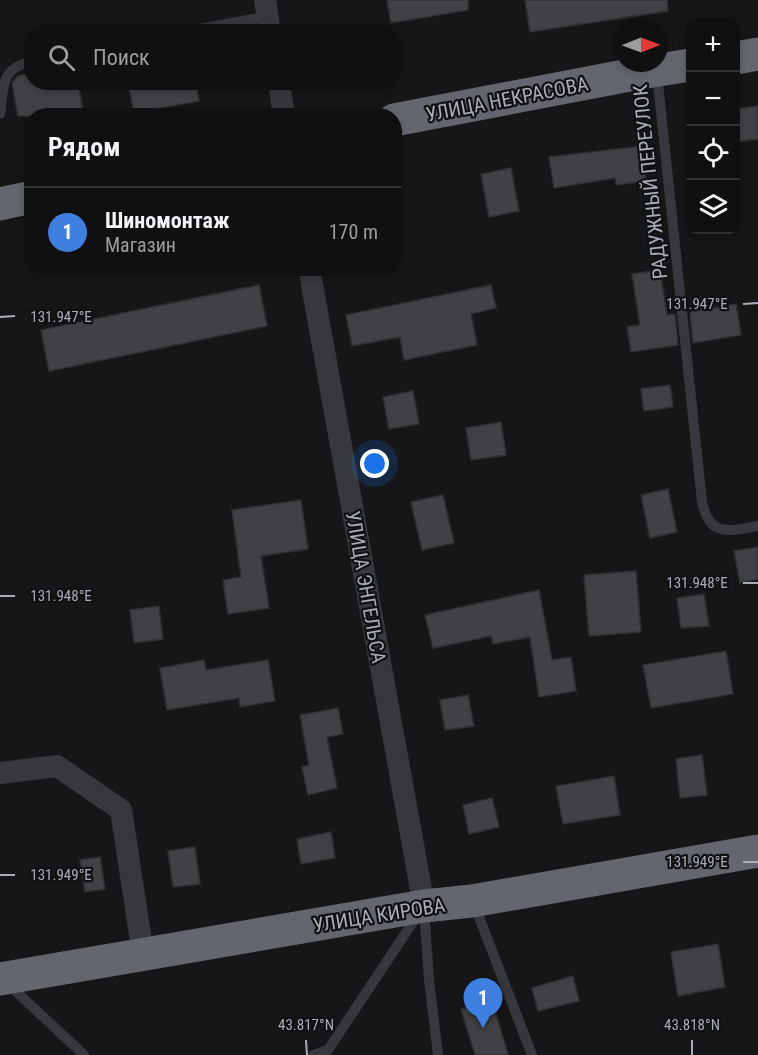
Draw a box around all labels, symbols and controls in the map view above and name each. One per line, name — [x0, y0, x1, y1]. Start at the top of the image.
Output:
north arrow — [614, 18, 668, 72]
map controls — [686, 18, 740, 234]
button: + — [686, 18, 740, 72]
search box — [24, 24, 402, 90]
icon: search — [45, 41, 78, 74]
text: Поиск — [93, 45, 150, 70]
street label: УЛИЦА НЕКРАСОВА — [424, 71, 591, 126]
button: − — [686, 72, 740, 126]
street label: РАДУЖНЫЙ ПЕРЕУЛОК — [628, 83, 672, 280]
button: locate — [686, 126, 740, 180]
text: Рядом — [48, 132, 120, 162]
button: layers — [686, 180, 740, 234]
text: Шиномонтаж — [105, 208, 229, 233]
text: 1 — [62, 220, 73, 244]
text: 170 m — [329, 220, 378, 244]
text: Магазин — [105, 233, 176, 257]
text: 131.947°E — [666, 295, 728, 313]
text: 131.947°E — [30, 308, 92, 326]
your location — [360, 449, 389, 478]
street label: УЛИЦА ЭНГЕЛЬСА — [341, 509, 391, 666]
text: 131.948°E — [666, 574, 728, 592]
text: 131.948°E — [30, 587, 92, 605]
text: 131.949°E — [666, 853, 728, 871]
text: 131.949°E — [30, 866, 92, 884]
street label: УЛИЦА КИРОВА — [311, 893, 447, 937]
pin: 1 — [464, 978, 502, 1028]
text: 43.817°N — [278, 1016, 334, 1034]
text: 43.818°N — [664, 1016, 720, 1034]

